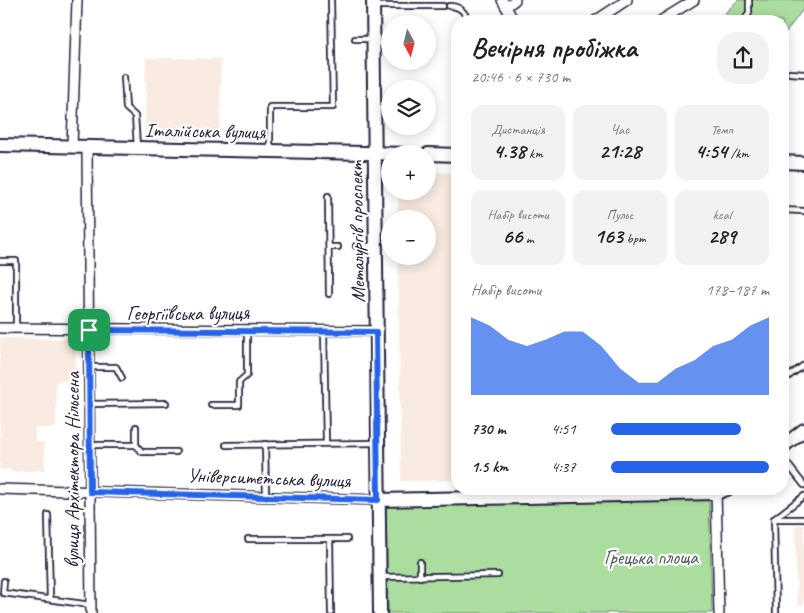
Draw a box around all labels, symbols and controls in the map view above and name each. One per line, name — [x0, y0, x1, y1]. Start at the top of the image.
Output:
north arrow — [381, 15, 436, 70]
map controls — [381, 15, 436, 265]
text: Вечірня пробіжка — [471, 30, 637, 65]
button: share — [717, 32, 769, 84]
text: 20:46 · 6 × 730 m — [471, 67, 570, 87]
button: layers — [381, 80, 436, 135]
street label: Італійська вулиця — [144, 117, 266, 145]
text: Дистанція — [491, 121, 545, 138]
text: Час — [611, 121, 629, 138]
text: Темп — [711, 121, 733, 138]
text: 4.38 — [493, 138, 526, 164]
text: 21:28 — [599, 138, 641, 164]
text: 4:54 — [695, 138, 727, 164]
button: + — [381, 145, 436, 200]
text: km — [526, 145, 543, 162]
text: /km — [727, 145, 749, 162]
street label: Металургів проспект — [343, 159, 371, 303]
text: Набір висоти — [487, 206, 549, 223]
text: Пульс — [606, 206, 634, 223]
text: kcal — [713, 206, 731, 223]
button: − — [381, 210, 436, 265]
text: 66 — [502, 223, 522, 249]
text: 163 — [594, 223, 623, 249]
text: 289 — [708, 223, 736, 249]
text: m — [522, 230, 534, 247]
text: bpm — [623, 230, 646, 247]
text: Набір висоти — [471, 280, 541, 300]
text: 178–187 m — [706, 280, 769, 300]
street label: Георгіївська вулиця — [127, 301, 250, 326]
pin — [68, 309, 110, 351]
icon: arrive — [75, 316, 103, 344]
street label: вулиця Архітектора Нільсена — [60, 370, 85, 568]
text: 730 m — [471, 419, 506, 439]
text: 4:51 — [551, 419, 576, 439]
text: 1.5 km — [471, 457, 508, 477]
text: 4:37 — [551, 457, 576, 477]
street label: Університетська вулиця — [187, 463, 352, 493]
park label: Грецька площа — [604, 545, 699, 570]

